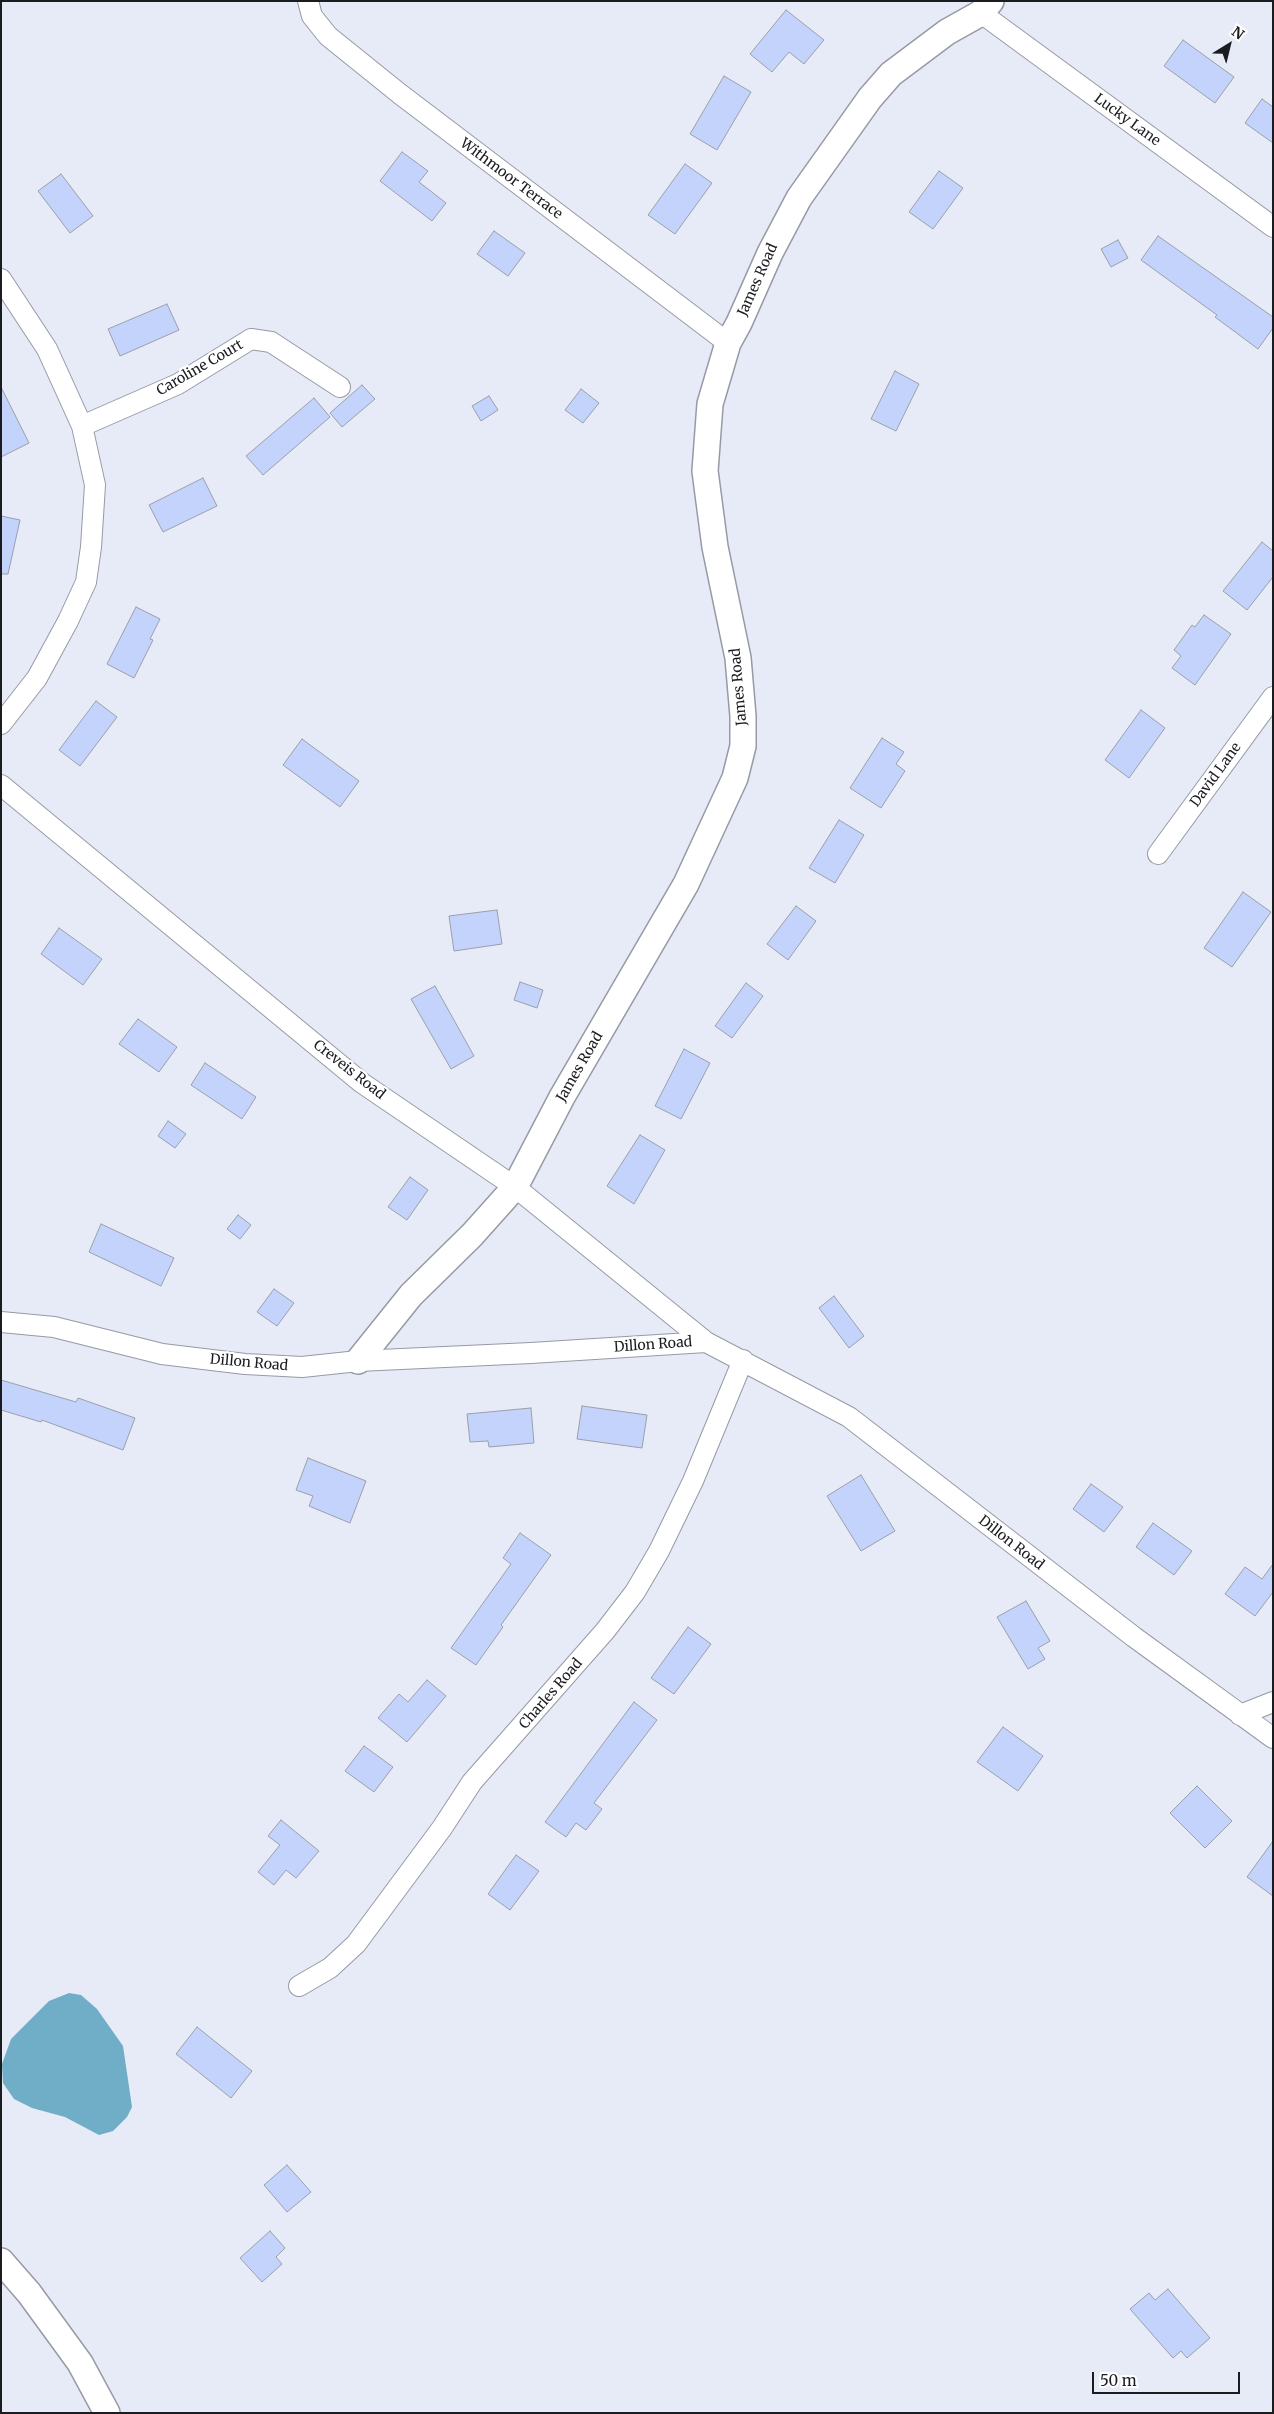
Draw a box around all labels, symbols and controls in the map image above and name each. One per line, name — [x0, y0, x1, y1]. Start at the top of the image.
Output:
north arrow — [1204, 20, 1254, 70]
text: N — [1228, 22, 1248, 43]
street label: Lucky Lane — [1091, 90, 1163, 150]
street label: Withmoor Terrace — [456, 135, 566, 223]
street label: James Road — [735, 241, 781, 319]
street label: Caroline Court — [154, 336, 246, 400]
street label: James Road — [727, 648, 751, 726]
street label: David Lane — [1187, 740, 1245, 810]
street label: James Road — [553, 1029, 607, 1105]
street label: Creveis Road — [310, 1037, 388, 1103]
street label: Dillon Road — [613, 1334, 693, 1356]
street label: Dillon Road — [209, 1351, 289, 1375]
street label: Dillon Road — [975, 1512, 1047, 1574]
street label: Charles Road — [516, 1655, 586, 1733]
scale bar — [1094, 2362, 1242, 2394]
text: 50 m — [1100, 2371, 1137, 2390]

